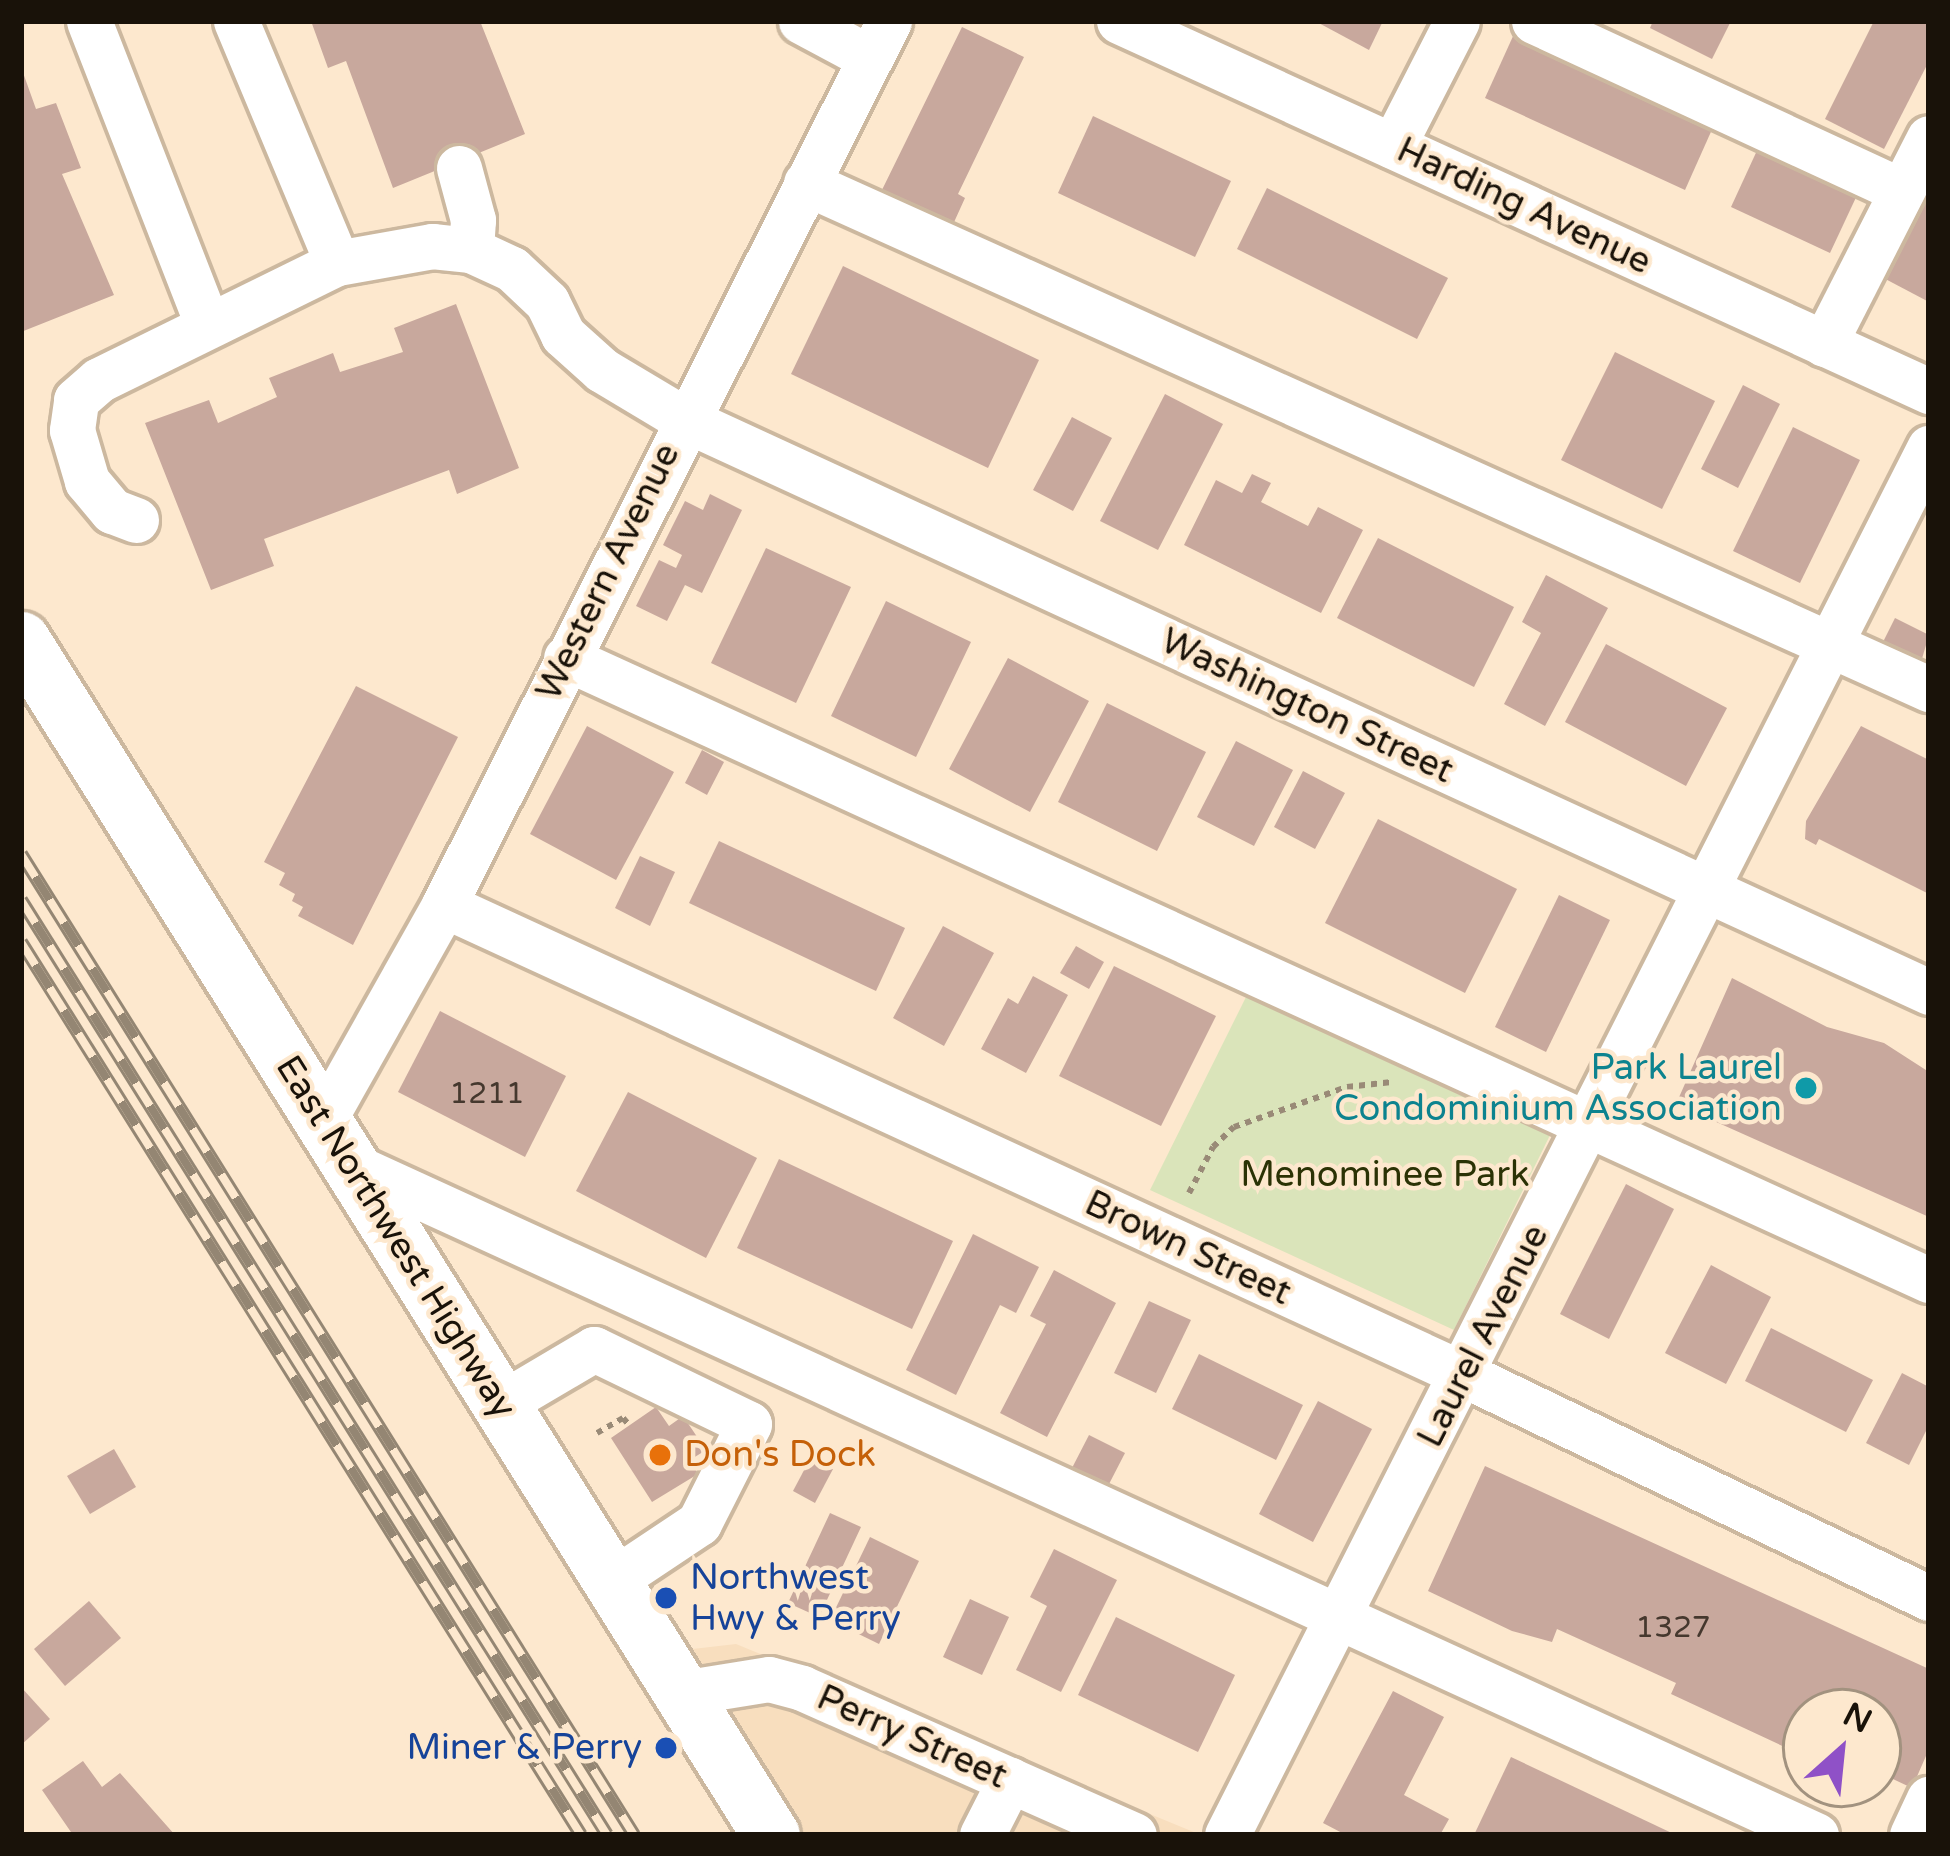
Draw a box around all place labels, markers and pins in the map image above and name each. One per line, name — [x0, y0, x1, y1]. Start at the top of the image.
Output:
place label: Park Laurel Condominium Association — [1334, 1045, 1782, 1130]
marker: Park Laurel Condominium Association — [1793, 1075, 1819, 1101]
place label: Don's Dock — [684, 1433, 876, 1477]
marker: Don's Dock — [647, 1442, 673, 1468]
place label: Northwest Hwy & Perry — [690, 1555, 901, 1640]
marker: Northwest Hwy & Perry — [653, 1585, 679, 1611]
place label: Miner & Perry — [406, 1726, 642, 1770]
marker: Miner & Perry — [653, 1735, 679, 1761]

